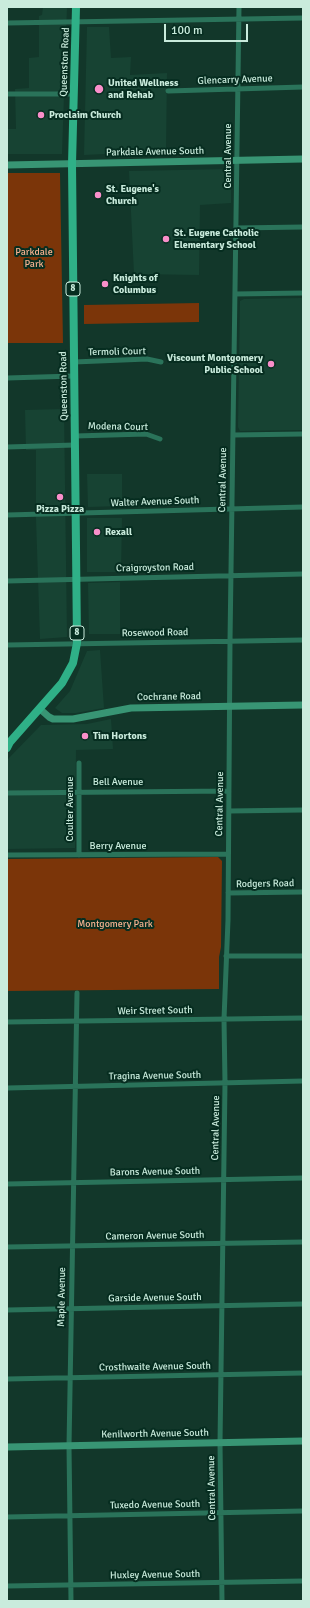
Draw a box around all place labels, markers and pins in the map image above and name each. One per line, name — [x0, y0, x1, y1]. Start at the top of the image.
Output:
place label: United Wellness and Rehab — [108, 77, 178, 100]
marker: United Wellness and Rehab — [93, 83, 105, 95]
place label: Proclaim Church — [49, 109, 121, 121]
marker: Proclaim Church — [36, 110, 46, 120]
place label: St. Eugene's Church — [106, 183, 159, 206]
marker: St. Eugene's Church — [93, 190, 103, 200]
place label: St. Eugene Catholic Elementary School — [174, 227, 259, 250]
marker: St. Eugene Catholic Elementary School — [161, 234, 171, 244]
place label: Knights of Columbus — [113, 272, 158, 296]
marker: Knights of Columbus — [100, 279, 110, 289]
place label: Viscount Montgomery Public School — [167, 352, 263, 376]
marker: Viscount Montgomery Public School — [266, 359, 276, 369]
marker: Pizza Pizza — [55, 492, 65, 502]
place label: Pizza Pizza — [36, 503, 84, 515]
place label: Rexall — [105, 526, 132, 538]
marker: Rexall — [92, 527, 102, 537]
place label: Tim Hortons — [93, 730, 147, 742]
marker: Tim Hortons — [80, 731, 90, 741]

